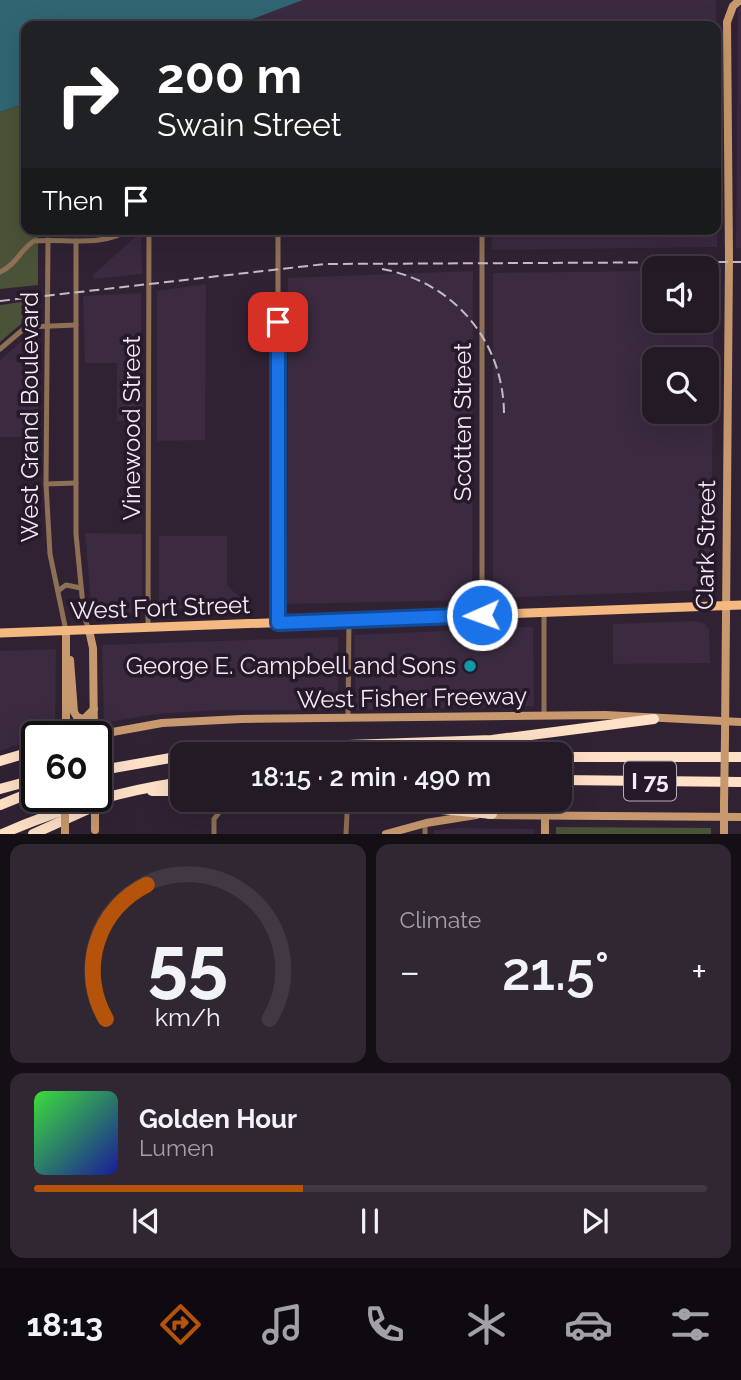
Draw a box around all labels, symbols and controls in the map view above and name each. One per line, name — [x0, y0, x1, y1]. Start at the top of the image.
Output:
text: 200 m — [157, 47, 302, 104]
icon: right — [42, 49, 133, 140]
text: Swain Street — [157, 106, 341, 143]
icon: arrive — [117, 182, 155, 220]
text: Then — [42, 186, 103, 216]
map controls — [642, 256, 719, 424]
button: sound — [642, 256, 719, 333]
street label: West Grand Boulevard — [15, 292, 44, 542]
pin — [248, 292, 308, 352]
icon: arrive — [259, 303, 297, 341]
street label: Vinewood Street — [117, 336, 146, 520]
street label: Scotten Street — [448, 343, 477, 501]
button: search — [642, 347, 719, 424]
street label: Clark Street — [690, 480, 721, 610]
position arrow — [445, 578, 519, 652]
street label: West Fort Street — [69, 590, 250, 625]
place label: George E. Campbell and Sons — [126, 651, 456, 680]
marker: George E. Campbell and Sons — [462, 658, 478, 674]
street label: West Fisher Freeway — [297, 681, 527, 714]
speed limit sign: 60 — [21, 721, 112, 812]
text: 18:15 · 2 min · 490 m — [251, 762, 491, 792]
road number: I 75 — [624, 762, 676, 800]
text: Climate — [400, 906, 481, 933]
text: 55 — [147, 922, 228, 1007]
text: 21.5° — [502, 941, 609, 1002]
text: − — [400, 949, 420, 994]
text: + — [691, 949, 707, 994]
text: km/h — [155, 1002, 221, 1032]
text: Golden Hour — [139, 1104, 297, 1134]
text: Lumen — [139, 1134, 214, 1161]
icon: previous — [127, 1202, 165, 1240]
icon: pause — [351, 1202, 389, 1240]
icon: next — [576, 1202, 614, 1240]
icon: directions — [156, 1300, 205, 1349]
icon: music — [258, 1300, 307, 1349]
icon: phone — [360, 1300, 409, 1349]
icon: climate — [462, 1300, 511, 1349]
icon: car — [564, 1300, 613, 1349]
icon: filters — [666, 1300, 715, 1349]
text: 18:13 — [26, 1306, 103, 1343]

